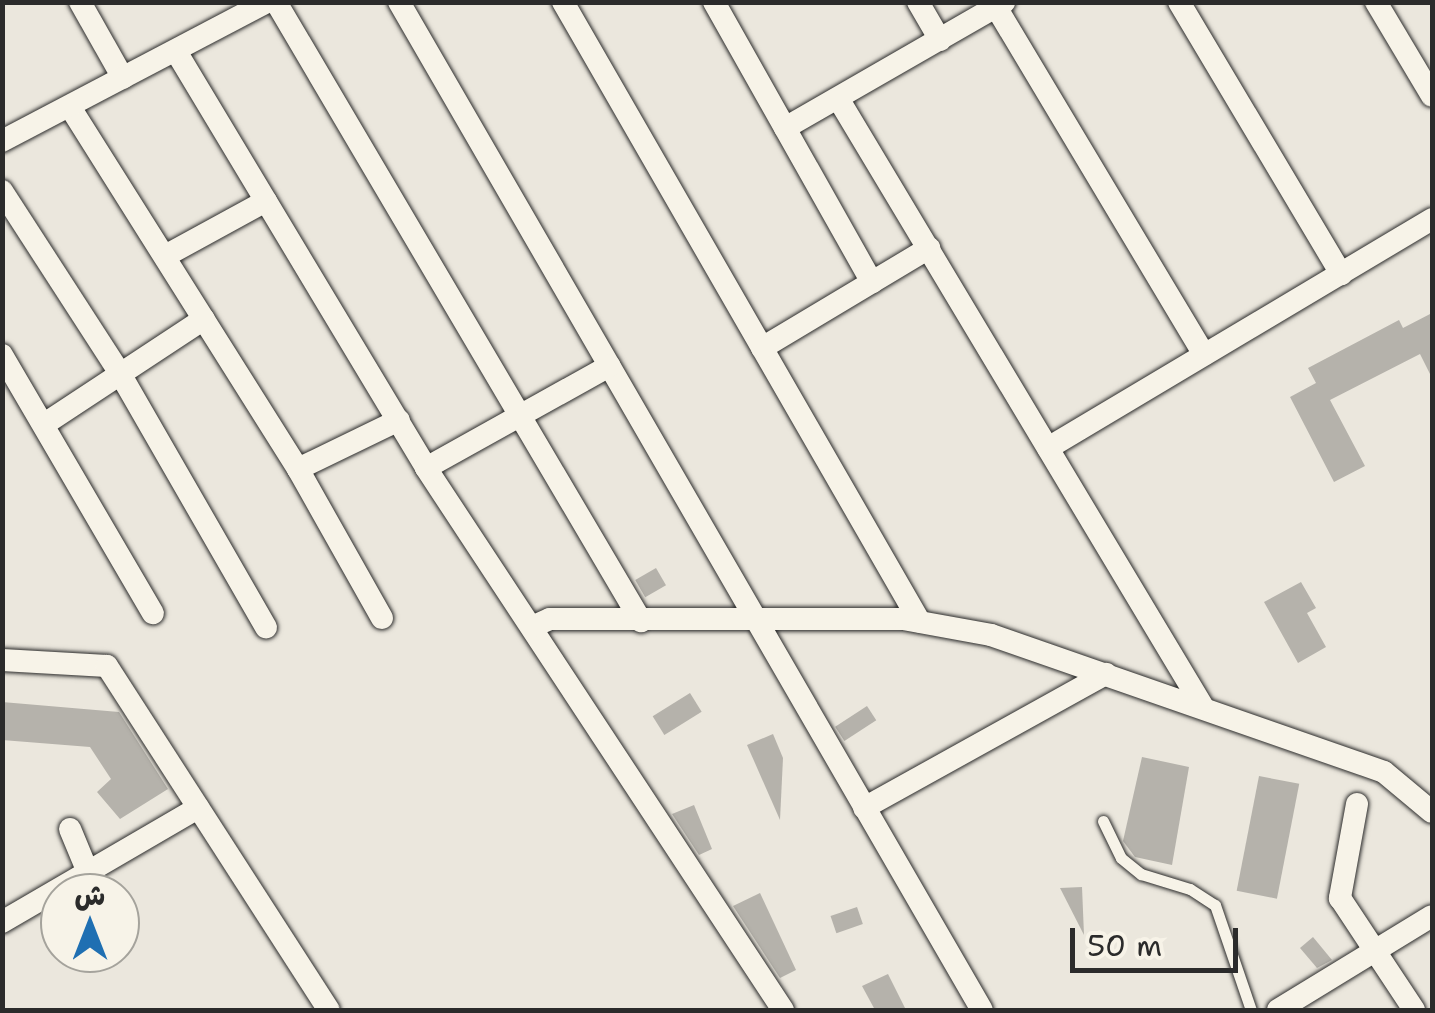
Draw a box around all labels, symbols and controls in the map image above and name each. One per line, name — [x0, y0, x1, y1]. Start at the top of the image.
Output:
north arrow — [40, 873, 140, 973]
text: ش — [75, 876, 105, 914]
scale bar — [1075, 908, 1242, 970]
text: 50 m — [1087, 925, 1162, 966]

